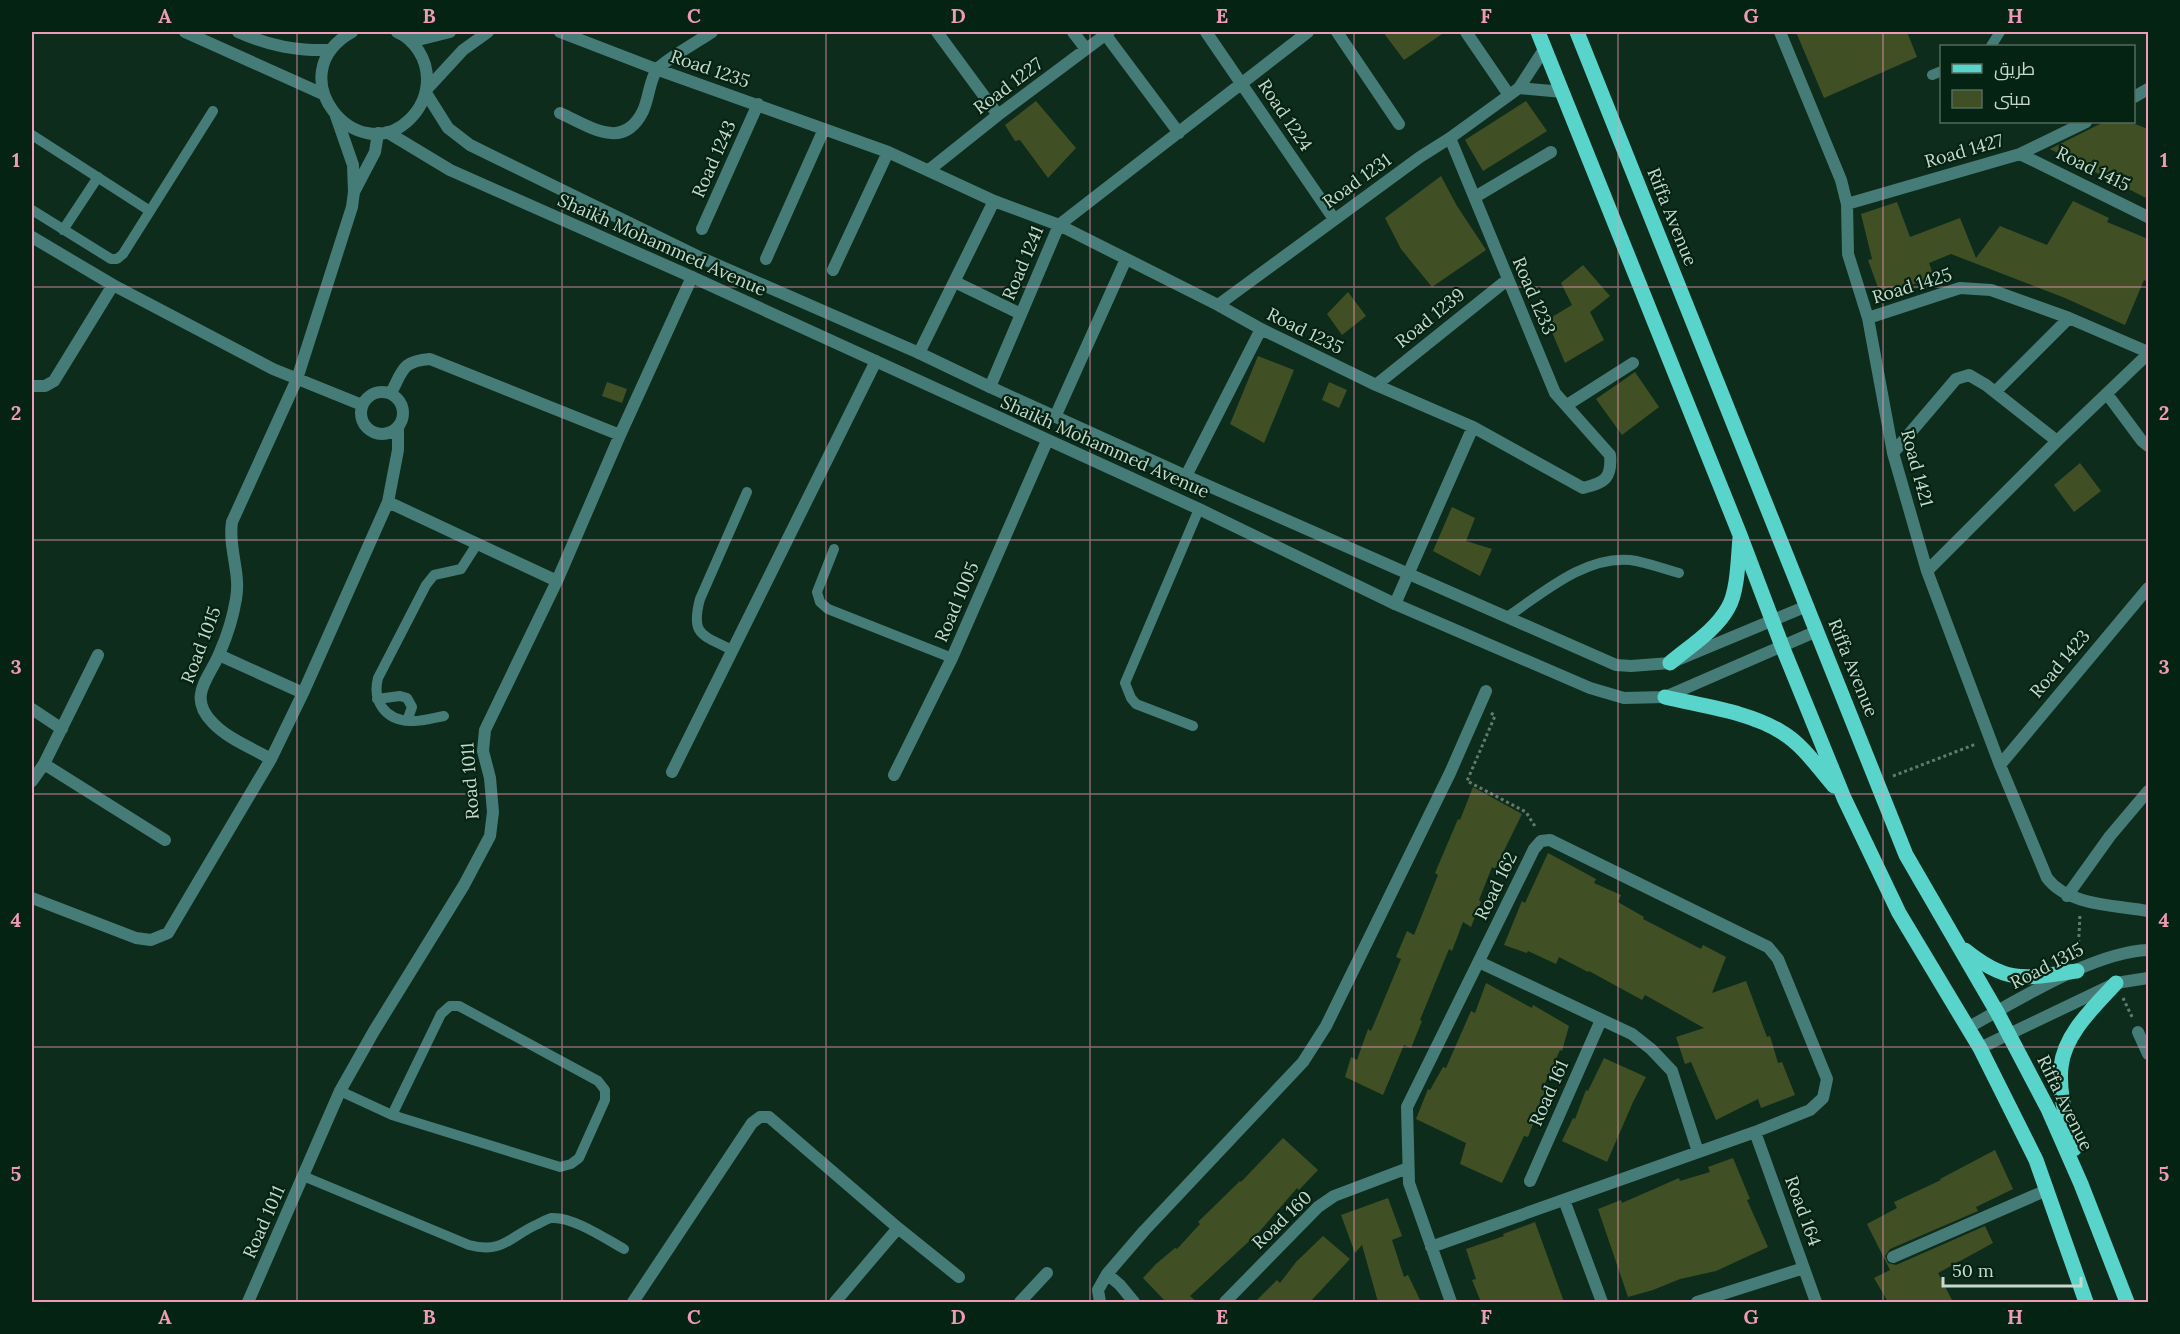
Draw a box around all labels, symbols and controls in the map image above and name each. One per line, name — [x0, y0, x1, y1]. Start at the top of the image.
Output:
text: A — [158, 3, 172, 28]
text: B — [422, 3, 436, 28]
text: C — [687, 3, 701, 28]
text: D — [950, 3, 966, 28]
text: E — [1216, 3, 1228, 28]
text: F — [1480, 3, 1492, 28]
text: G — [1743, 3, 1759, 28]
text: H — [2007, 3, 2023, 28]
street label: Road 1235 — [668, 44, 753, 93]
legend — [1940, 45, 2135, 123]
street label: Road 1227 — [969, 52, 1047, 119]
text: طريق — [1994, 57, 2035, 81]
street label: Road 1224 — [1253, 74, 1318, 155]
text: مبنى — [1994, 87, 2031, 110]
street label: Road 1243 — [686, 117, 741, 201]
street label: Road 1427 — [1922, 128, 2006, 173]
street label: Road 1415 — [2053, 141, 2134, 196]
text: 1 — [12, 147, 20, 172]
text: 1 — [2160, 147, 2168, 172]
street label: Road 1231 — [1318, 148, 1395, 213]
street label: Riffa Avenue — [1642, 164, 1703, 269]
street label: Shaikh Mohammed Avenue — [554, 188, 770, 301]
street label: Road 1241 — [997, 222, 1048, 303]
street label: Road 1233 — [1508, 253, 1561, 338]
street label: Road 1425 — [1869, 262, 1955, 309]
street label: Road 1239 — [1390, 283, 1469, 353]
street label: Road 1235 — [1263, 302, 1347, 359]
street label: Shaikh Mohammed Avenue — [997, 390, 1213, 503]
text: 2 — [11, 400, 21, 425]
text: 2 — [2159, 400, 2169, 425]
street label: Road 1421 — [1896, 427, 1939, 509]
street label: Road 1005 — [929, 558, 984, 646]
street label: Road 1015 — [175, 603, 226, 687]
street label: Riffa Avenue — [1823, 615, 1884, 720]
street label: Road 1423 — [2024, 625, 2095, 703]
text: 3 — [10, 654, 22, 679]
text: 3 — [2158, 654, 2170, 679]
street label: Road 1011 — [455, 742, 484, 820]
street label: Road 162 — [1469, 848, 1522, 924]
text: 4 — [11, 907, 22, 932]
text: 4 — [2159, 907, 2170, 932]
street label: Road 1315 — [2006, 937, 2087, 994]
street label: Riffa Avenue — [2032, 1051, 2099, 1155]
street label: Road 161 — [1524, 1056, 1573, 1129]
text: 5 — [11, 1161, 22, 1186]
text: 5 — [2159, 1161, 2170, 1186]
street label: Road 164 — [1780, 1172, 1827, 1249]
street label: Road 1011 — [237, 1182, 290, 1262]
street label: Road 160 — [1247, 1185, 1316, 1254]
scale bar — [1943, 1250, 2081, 1288]
text: 50 m — [1952, 1259, 1994, 1282]
text: A — [158, 1304, 172, 1329]
text: B — [422, 1304, 436, 1329]
text: C — [687, 1304, 701, 1329]
text: D — [950, 1304, 966, 1329]
text: E — [1216, 1304, 1228, 1329]
text: F — [1480, 1304, 1492, 1329]
text: G — [1743, 1304, 1759, 1329]
text: H — [2007, 1304, 2023, 1329]

